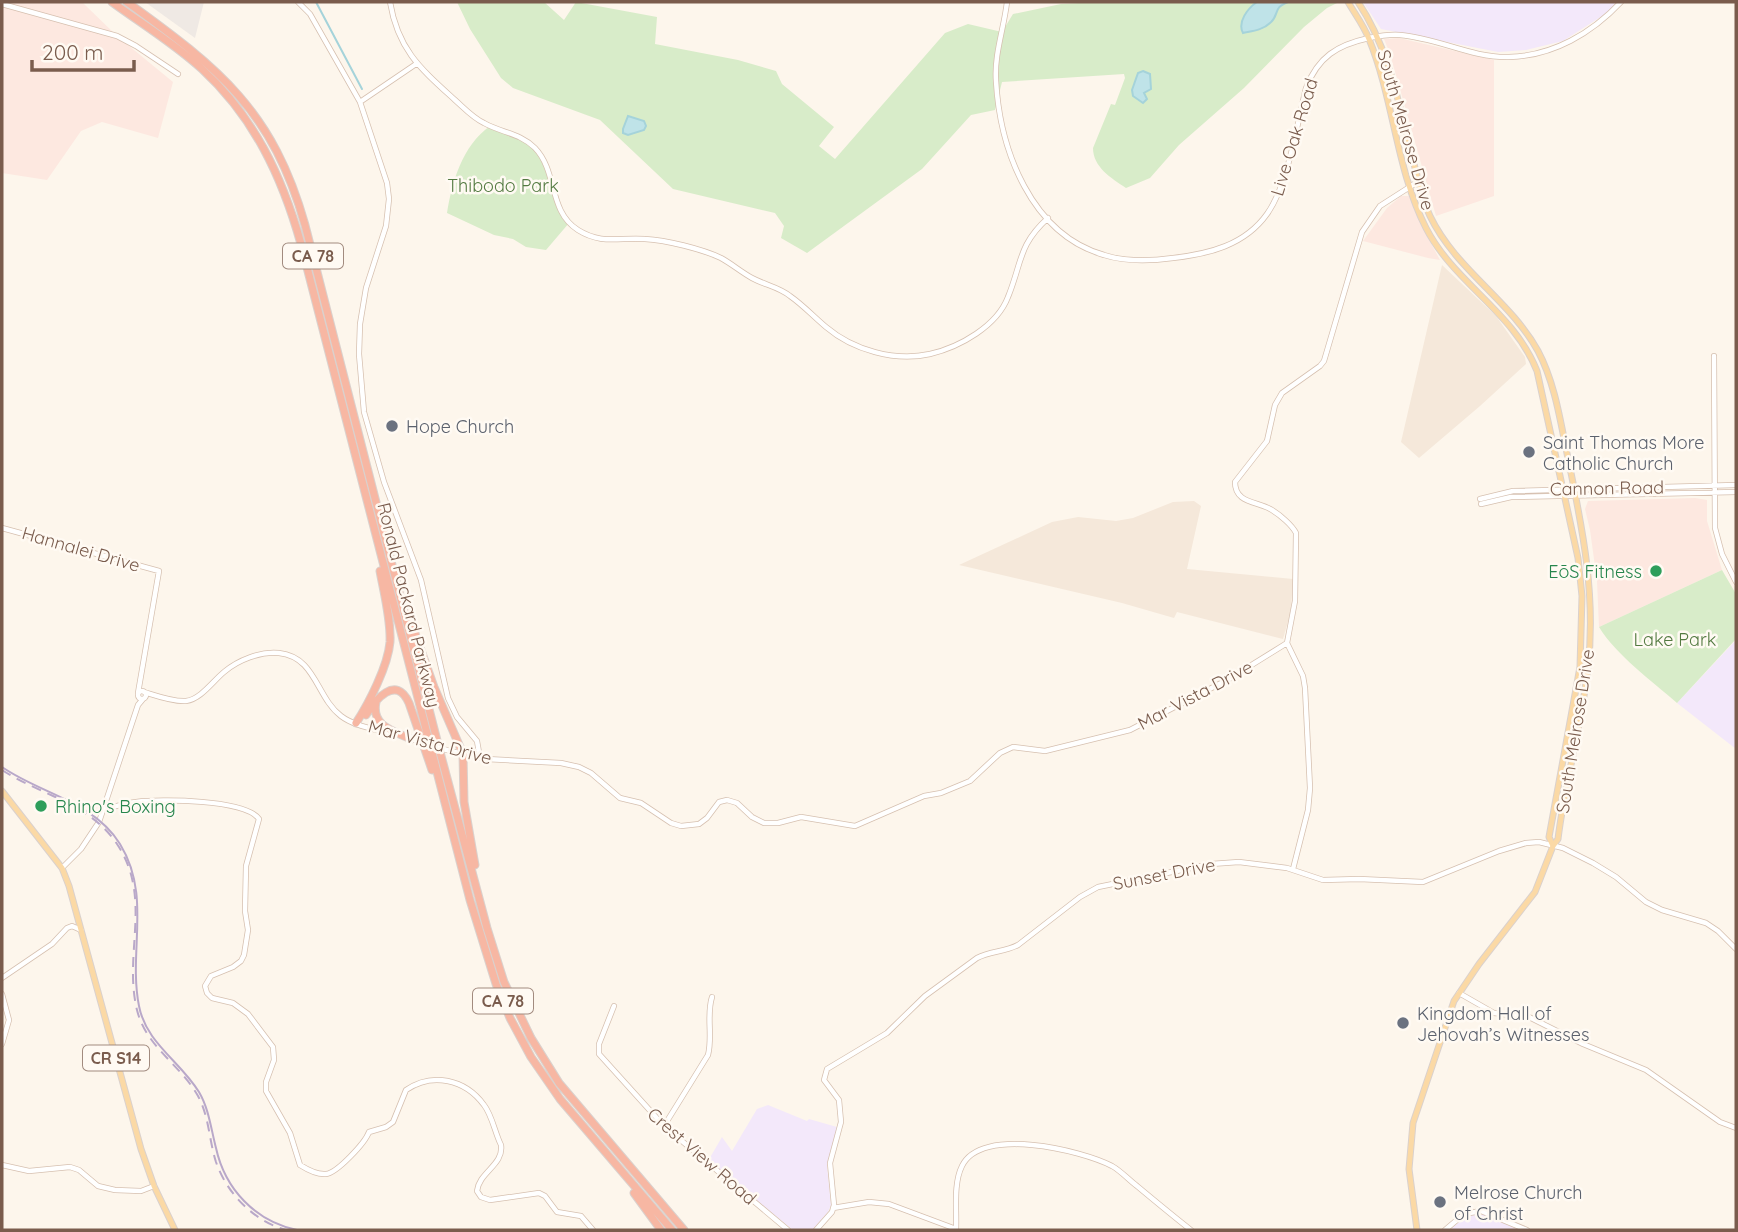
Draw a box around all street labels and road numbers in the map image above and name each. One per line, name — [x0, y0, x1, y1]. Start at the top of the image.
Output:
street label: South Melrose Drive — [1372, 47, 1440, 213]
street label: Live Oak Road — [1265, 75, 1323, 199]
road number: CA 78 — [283, 244, 343, 268]
street label: Cannon Road — [1550, 476, 1664, 500]
street label: Ronald Packard Parkway — [372, 500, 446, 710]
street label: Hannalei Drive — [19, 521, 143, 577]
street label: South Melrose Drive — [1551, 647, 1599, 815]
street label: Mar Vista Drive — [1133, 655, 1257, 735]
street label: Mar Vista Drive — [366, 714, 494, 770]
street label: Sunset Drive — [1111, 853, 1217, 895]
road number: CA 78 — [473, 988, 533, 1014]
road number: CR S14 — [83, 1046, 149, 1070]
street label: Crest View Road — [643, 1102, 761, 1210]

